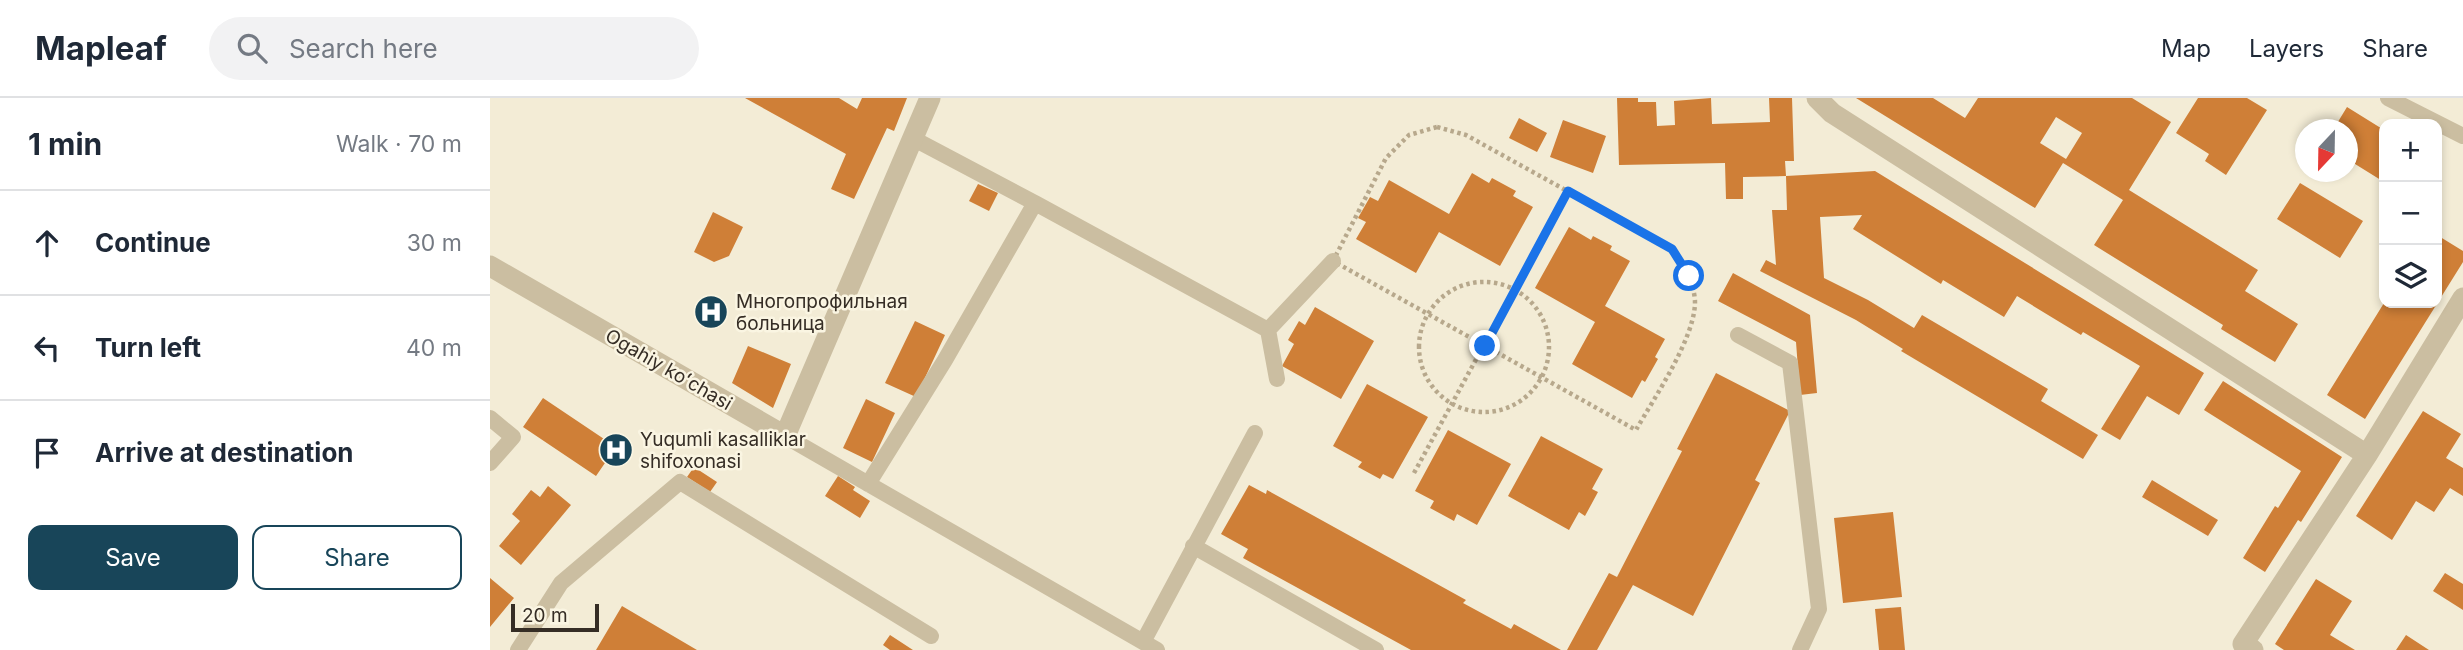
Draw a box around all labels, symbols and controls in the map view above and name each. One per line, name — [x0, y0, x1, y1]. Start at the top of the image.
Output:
search box — [209, 17, 699, 80]
text: Mapleaf — [35, 28, 167, 68]
icon: search — [233, 29, 271, 67]
text: Search here — [289, 33, 438, 64]
text: Map — [2161, 34, 2211, 63]
text: Layers — [2249, 34, 2324, 63]
text: Share — [2362, 34, 2428, 63]
north arrow — [2295, 119, 2358, 182]
map controls — [2379, 119, 2442, 308]
button: + — [2379, 119, 2442, 182]
text: 1 min — [28, 126, 102, 162]
text: Walk · 70 m — [336, 130, 462, 158]
button: − — [2379, 182, 2442, 245]
icon: ahead — [28, 224, 66, 262]
text: Continue — [95, 227, 211, 258]
text: 30 m — [407, 229, 462, 257]
button: layers — [2379, 245, 2442, 308]
route start — [1673, 260, 1704, 291]
place label: Многопрофильная больница — [736, 290, 908, 335]
hospital icon: Многопрофильная больница — [692, 293, 730, 331]
street label: Ogahiy koʻchasi — [601, 324, 736, 415]
icon: left — [28, 329, 66, 367]
route end — [1469, 330, 1500, 361]
text: Turn left — [95, 332, 201, 363]
text: 40 m — [406, 334, 462, 362]
place label: Yuqumli kasalliklar shifoxonasi — [640, 428, 806, 473]
hospital icon: Yuqumli kasalliklar shifoxonasi — [597, 431, 635, 469]
icon: arrive — [28, 434, 66, 472]
text: Arrive at destination — [95, 437, 354, 468]
button: Save — [28, 525, 238, 590]
button: Share — [252, 525, 462, 590]
scale bar — [511, 601, 598, 633]
text: 20 m — [522, 604, 568, 627]

